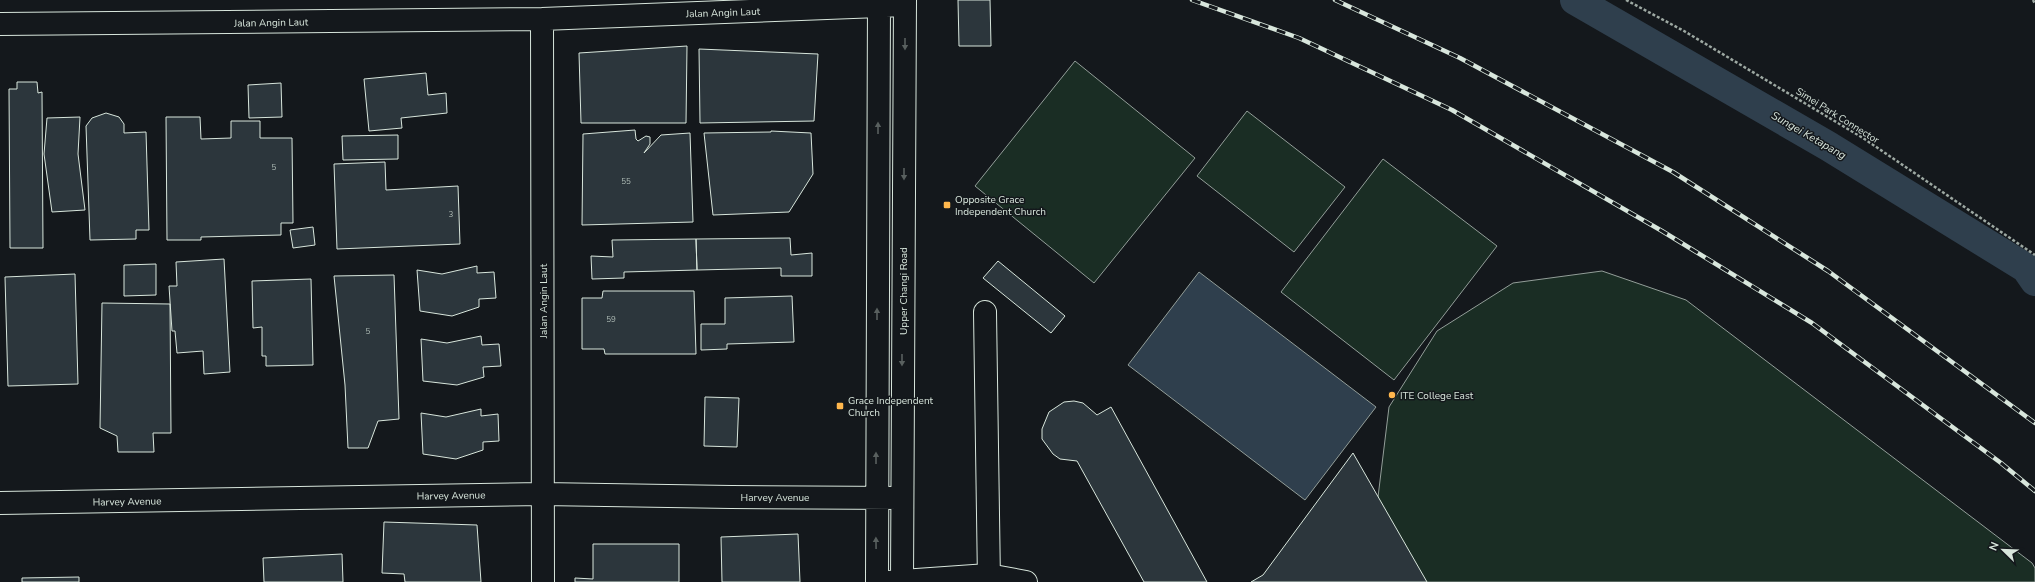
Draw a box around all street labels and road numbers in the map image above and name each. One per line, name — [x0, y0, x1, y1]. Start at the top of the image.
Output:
street label: Jalan Angin Laut — [685, 5, 761, 21]
street label: Jalan Angin Laut — [233, 15, 309, 31]
street label: Simei Park Connector — [1793, 85, 1882, 147]
street label: Upper Changi Road — [897, 247, 911, 335]
street label: Jalan Angin Laut — [537, 263, 551, 339]
street label: Harvey Avenue — [416, 488, 486, 504]
street label: Harvey Avenue — [741, 491, 809, 505]
street label: Harvey Avenue — [92, 494, 162, 510]

